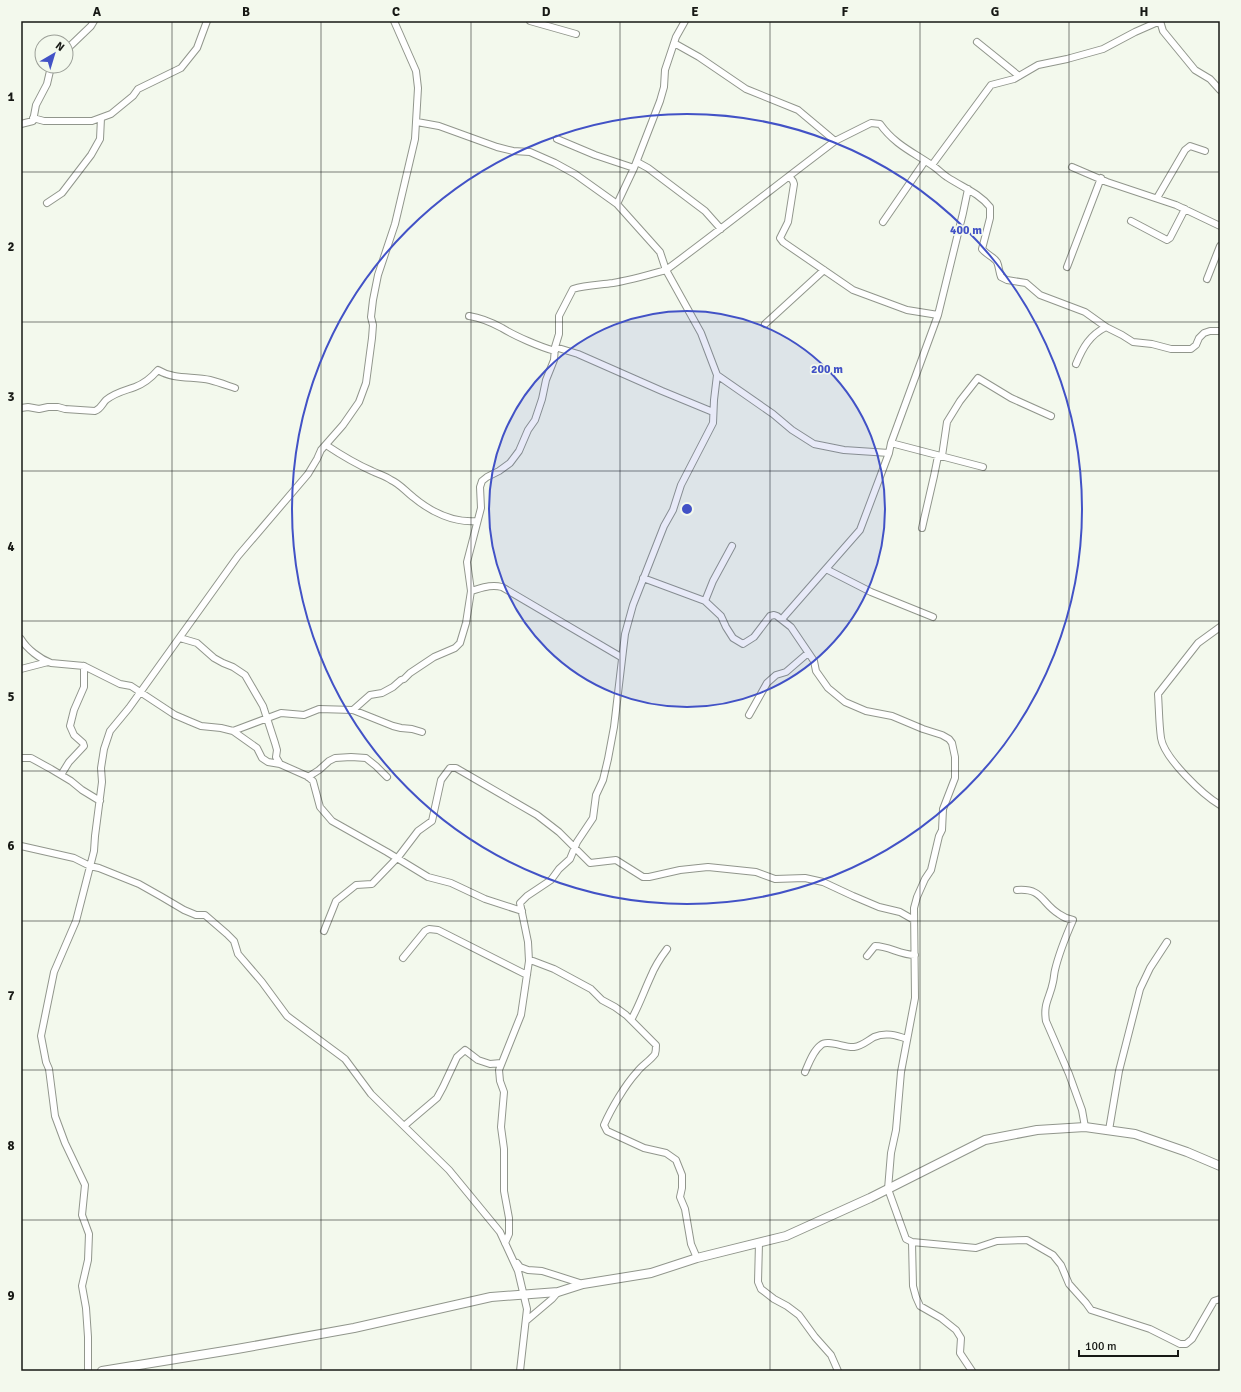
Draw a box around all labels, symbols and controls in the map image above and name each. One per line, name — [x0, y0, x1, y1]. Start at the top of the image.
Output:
text: A — [93, 4, 102, 20]
text: B — [242, 4, 250, 20]
text: C — [392, 4, 400, 20]
text: D — [542, 4, 551, 20]
text: E — [691, 4, 699, 20]
text: F — [842, 4, 849, 20]
text: G — [991, 4, 999, 20]
text: H — [1140, 4, 1148, 20]
north arrow — [34, 34, 74, 74]
text: N — [53, 39, 67, 54]
text: 1 — [7, 89, 15, 105]
text: 400 m — [950, 223, 982, 238]
text: 2 — [7, 239, 15, 255]
text: 200 m — [811, 362, 843, 377]
text: 3 — [7, 389, 15, 405]
centre of rings — [680, 502, 694, 516]
text: 4 — [7, 539, 15, 555]
text: 5 — [7, 689, 15, 705]
text: 6 — [7, 838, 15, 854]
text: 7 — [7, 988, 15, 1004]
text: 8 — [7, 1138, 15, 1154]
text: 9 — [7, 1288, 15, 1304]
scale bar — [1079, 1332, 1178, 1358]
text: 100 m — [1085, 1339, 1117, 1354]

